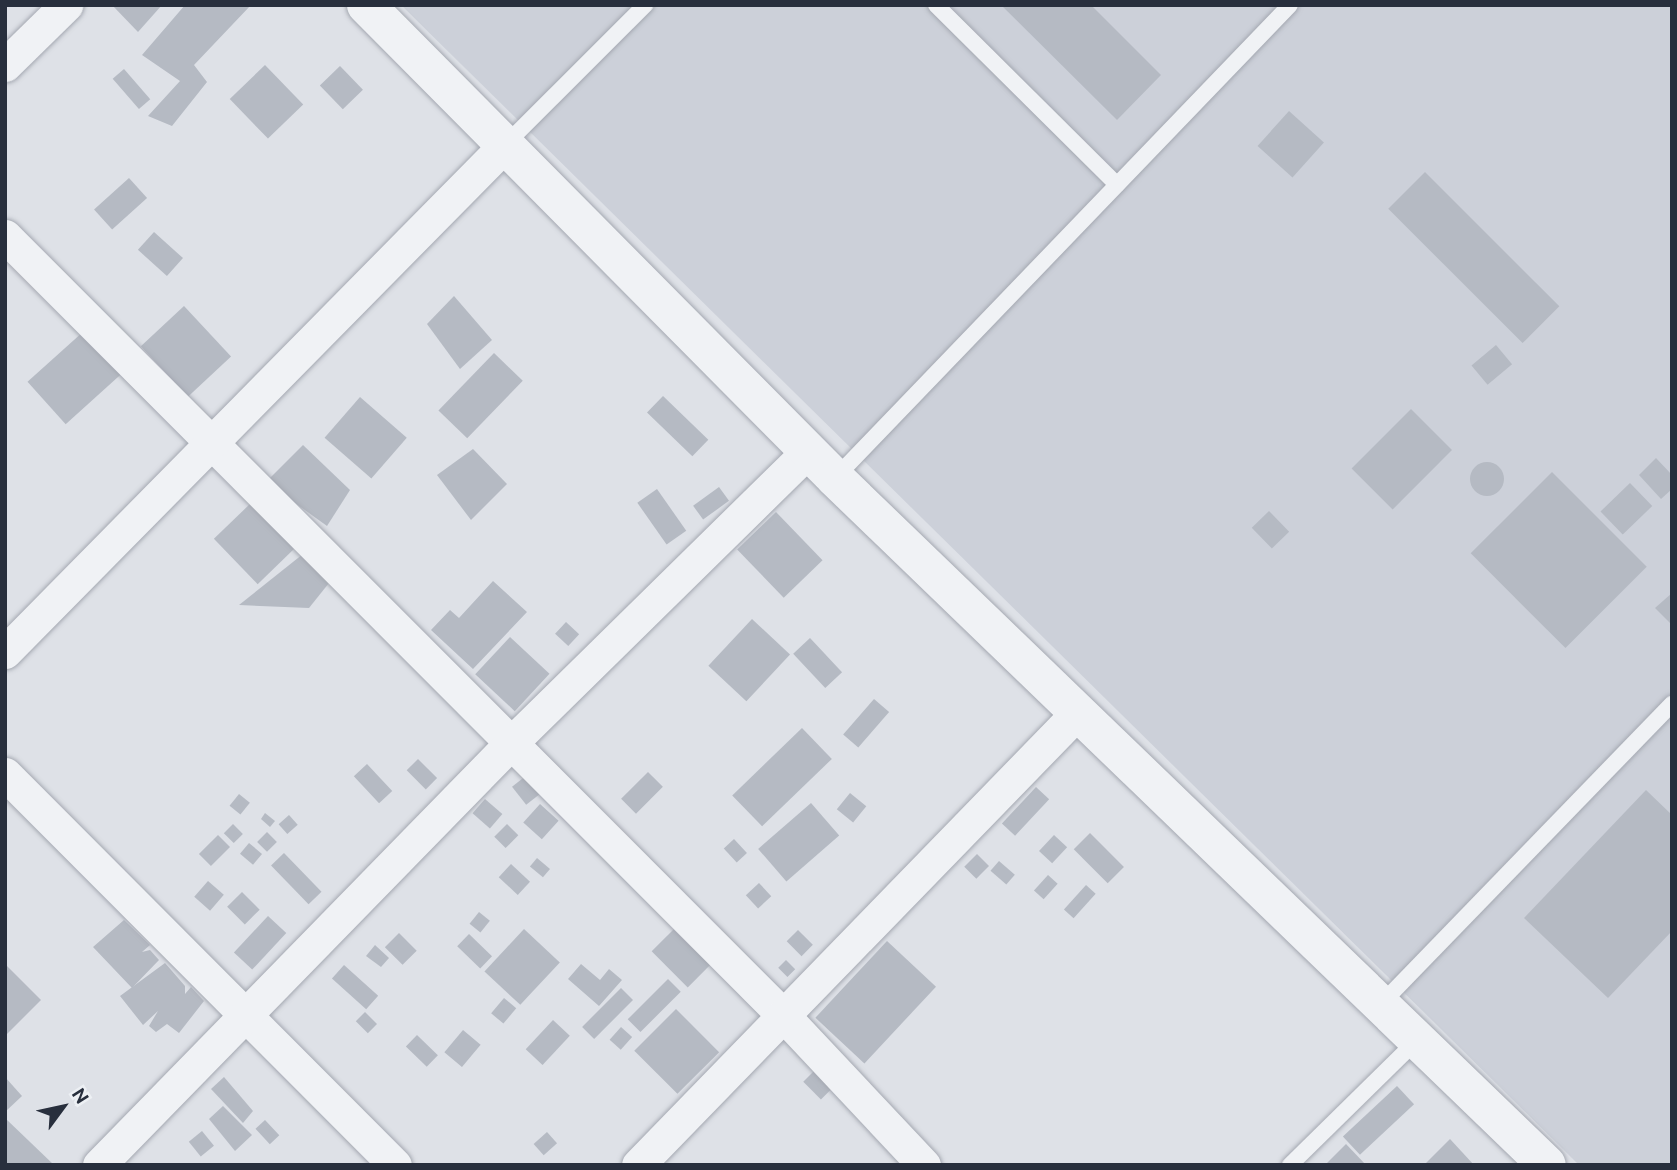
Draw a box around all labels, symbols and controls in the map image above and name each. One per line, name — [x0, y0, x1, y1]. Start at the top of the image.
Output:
north arrow — [28, 1072, 98, 1142]
text: N — [68, 1084, 94, 1108]

